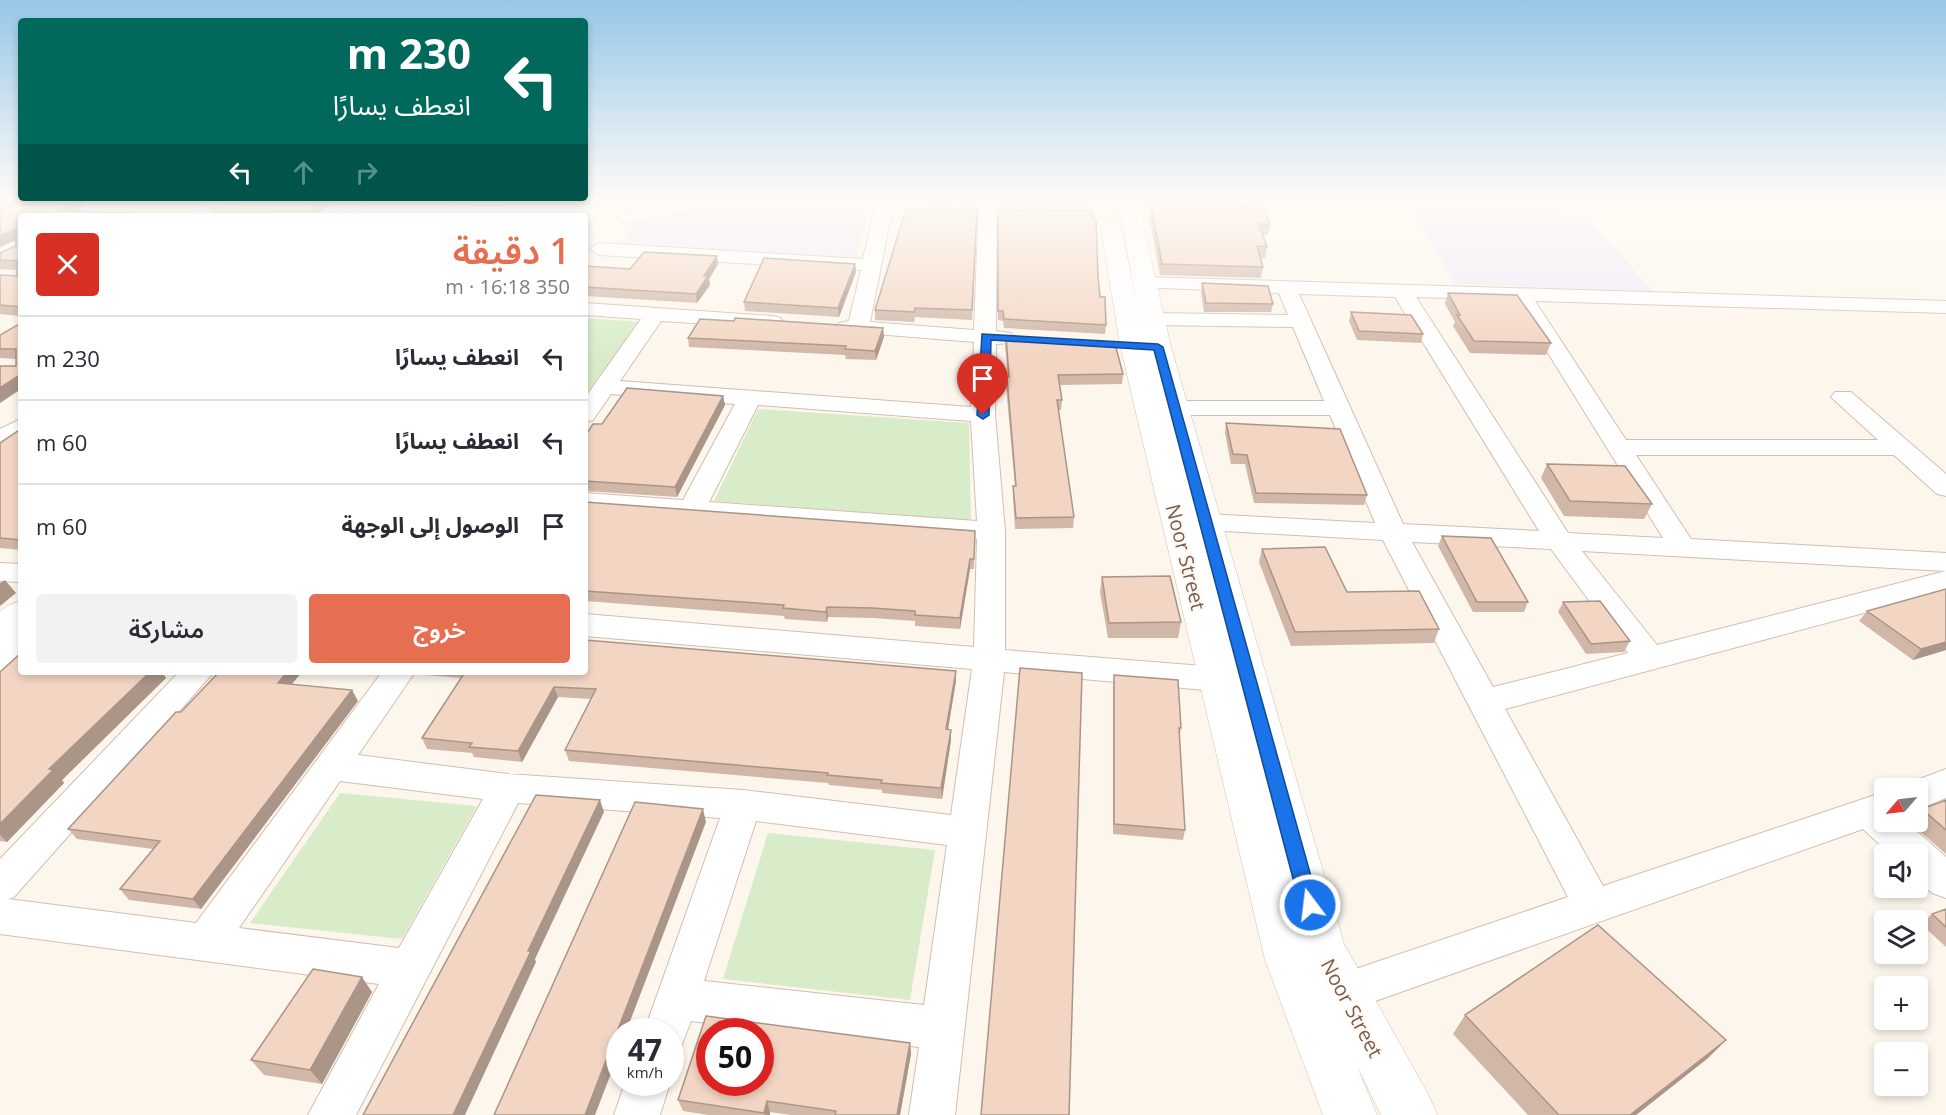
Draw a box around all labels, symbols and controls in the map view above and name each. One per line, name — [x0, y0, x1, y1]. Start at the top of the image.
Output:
text: 230 m — [347, 24, 471, 81]
icon: left — [492, 42, 570, 120]
text: انعطف يسارًا — [333, 86, 471, 123]
icon: left — [224, 156, 257, 189]
icon: ahead — [287, 156, 320, 189]
icon: right — [350, 156, 383, 189]
text: 1 دقيقة — [453, 226, 570, 275]
button: close — [36, 233, 99, 296]
text: 350 m · 16:18 — [445, 273, 570, 300]
text: انعطف يسارًا — [395, 341, 519, 371]
icon: left — [537, 342, 570, 375]
text: 230 m — [36, 343, 100, 373]
pin — [957, 353, 1008, 415]
icon: arrive — [966, 362, 999, 395]
text: انعطف يسارًا — [395, 425, 519, 455]
icon: left — [537, 426, 570, 459]
text: 60 m — [36, 427, 87, 457]
street label: Noor Street — [1160, 501, 1212, 613]
text: الوصول إلى الوجهة — [341, 509, 519, 539]
icon: arrive — [537, 510, 570, 543]
text: 60 m — [36, 511, 87, 541]
button: مشاركة — [36, 594, 297, 663]
button: خروج — [309, 594, 570, 663]
north arrow — [1874, 778, 1928, 832]
map controls — [1874, 778, 1928, 1096]
button: sound — [1874, 844, 1928, 898]
position arrow — [1278, 873, 1342, 937]
button: layers — [1874, 910, 1928, 964]
street label: Noor Street — [1315, 954, 1389, 1062]
button: + — [1874, 976, 1928, 1030]
speed limit sign: 50 — [696, 1018, 774, 1096]
text: 47 — [628, 1029, 662, 1070]
button: − — [1874, 1042, 1928, 1096]
text: km/h — [627, 1062, 663, 1082]

